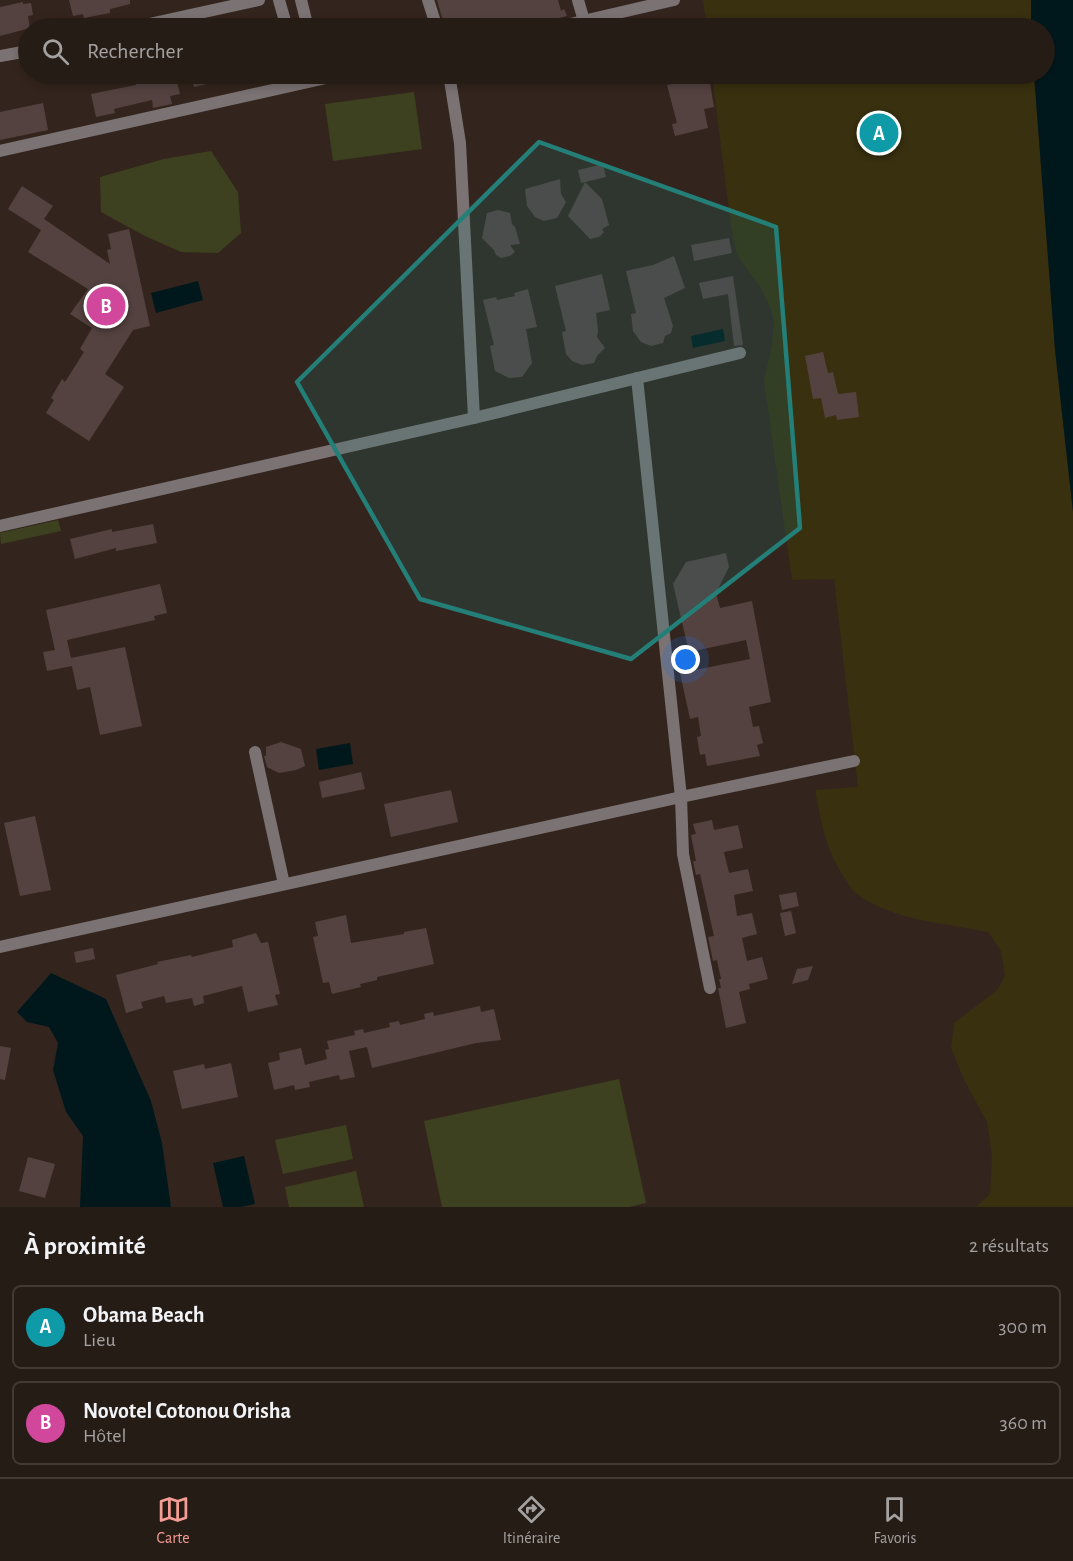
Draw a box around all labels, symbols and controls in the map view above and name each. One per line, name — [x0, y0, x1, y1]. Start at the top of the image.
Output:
search box — [18, 18, 1055, 84]
icon: search — [39, 35, 72, 68]
text: Rechercher — [87, 40, 183, 62]
pin: A — [860, 110, 898, 156]
pin: B — [86, 284, 126, 328]
your location — [671, 645, 700, 674]
text: À proximité — [24, 1233, 146, 1259]
text: 2 résultats — [969, 1236, 1049, 1256]
text: Obama Beach — [83, 1304, 204, 1326]
text: A — [40, 1317, 52, 1337]
text: 300 m — [998, 1317, 1047, 1337]
text: Lieu — [83, 1330, 116, 1350]
text: Novotel Cotonou Orisha — [83, 1400, 291, 1422]
text: B — [40, 1413, 51, 1433]
text: 360 m — [1000, 1413, 1047, 1433]
text: Hôtel — [83, 1426, 126, 1446]
tab: Carte — [157, 1493, 190, 1548]
tab: Itinéraire — [503, 1493, 560, 1548]
tab: Favoris — [874, 1493, 916, 1548]

